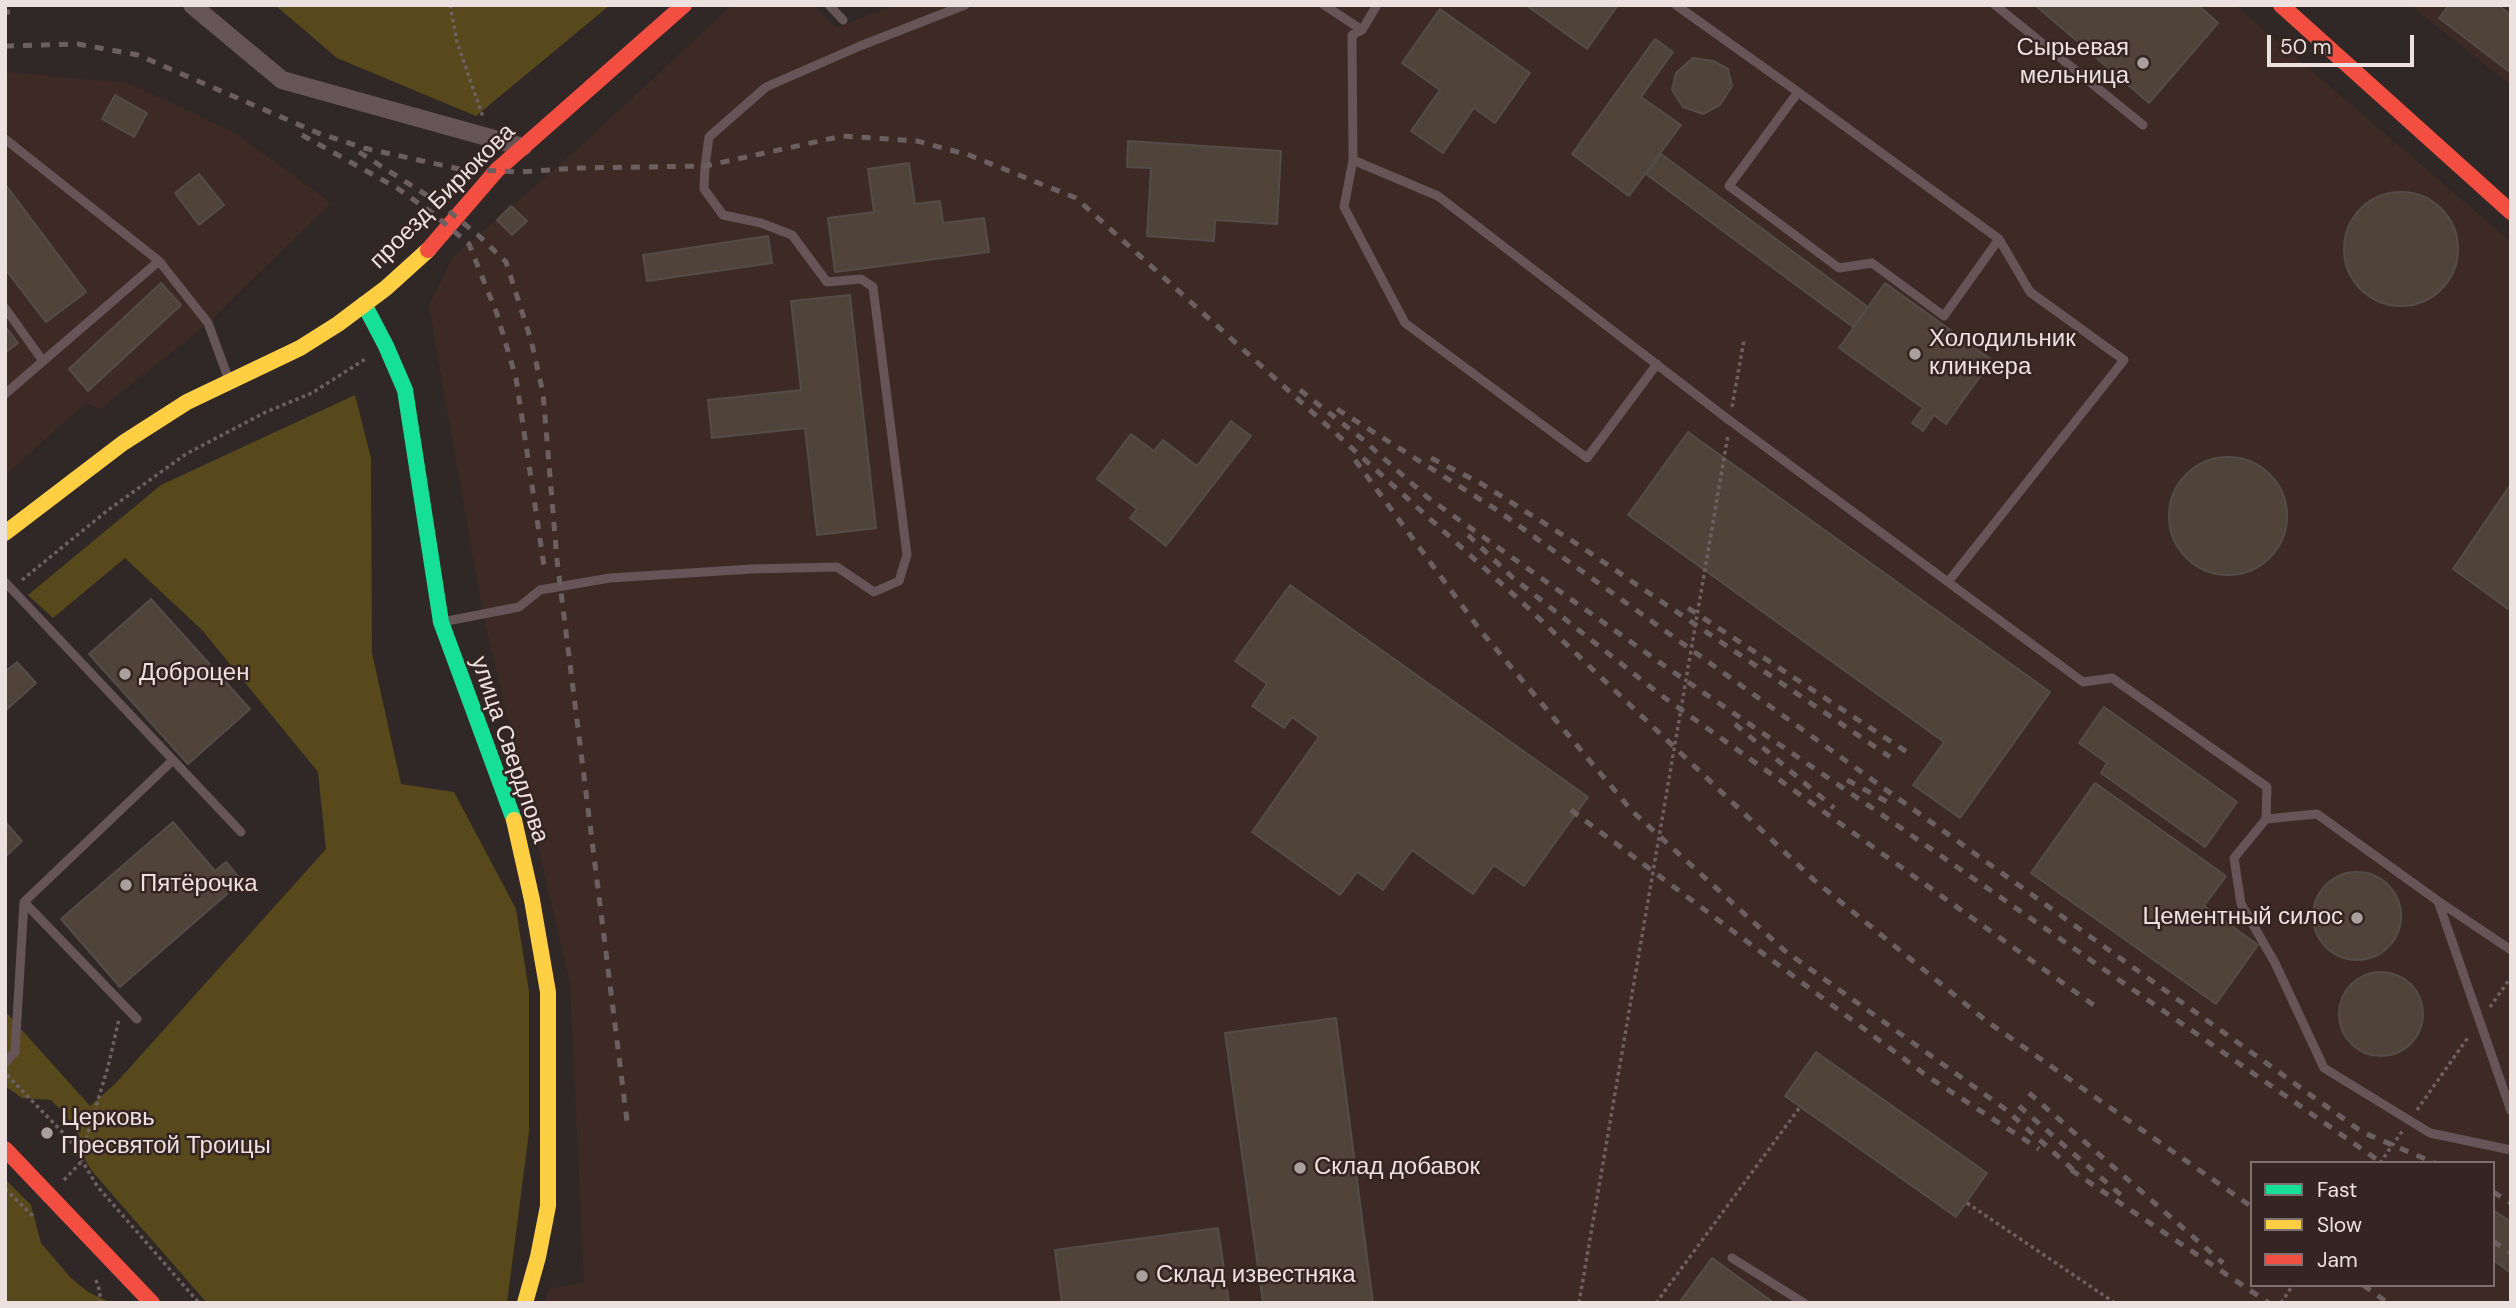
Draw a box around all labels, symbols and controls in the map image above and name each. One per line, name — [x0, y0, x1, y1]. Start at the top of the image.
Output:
scale bar — [2271, 21, 2418, 65]
text: 50 m — [2280, 33, 2331, 61]
place label: Сырьевая мельница — [2016, 35, 2129, 91]
marker: Сырьевая мельница — [2135, 55, 2151, 71]
street label: проезд Бирюкова — [364, 118, 522, 276]
place label: Холодильник клинкера — [1929, 326, 2076, 382]
marker: Холодильник клинкера — [1907, 346, 1923, 362]
street label: улица Свердлова — [464, 653, 554, 847]
place label: Доброцен — [139, 660, 249, 688]
marker: Доброцен — [117, 666, 133, 682]
place label: Пятёрочка — [140, 871, 258, 899]
marker: Пятёрочка — [118, 877, 134, 893]
place label: Цементный силос — [2142, 904, 2343, 932]
marker: Цементный силос — [2349, 910, 2365, 926]
place label: Церковь Пресвятой Троицы — [61, 1105, 271, 1161]
marker: Церковь Пресвятой Троицы — [39, 1125, 55, 1141]
place label: Склад добавок — [1314, 1154, 1480, 1182]
marker: Склад добавок — [1292, 1160, 1308, 1176]
legend — [2250, 1161, 2495, 1287]
text: Fast — [2317, 1176, 2357, 1204]
text: Slow — [2317, 1211, 2362, 1239]
text: Jam — [2317, 1246, 2358, 1274]
place label: Склад известняка — [1156, 1262, 1356, 1290]
marker: Склад известняка — [1134, 1268, 1150, 1284]

